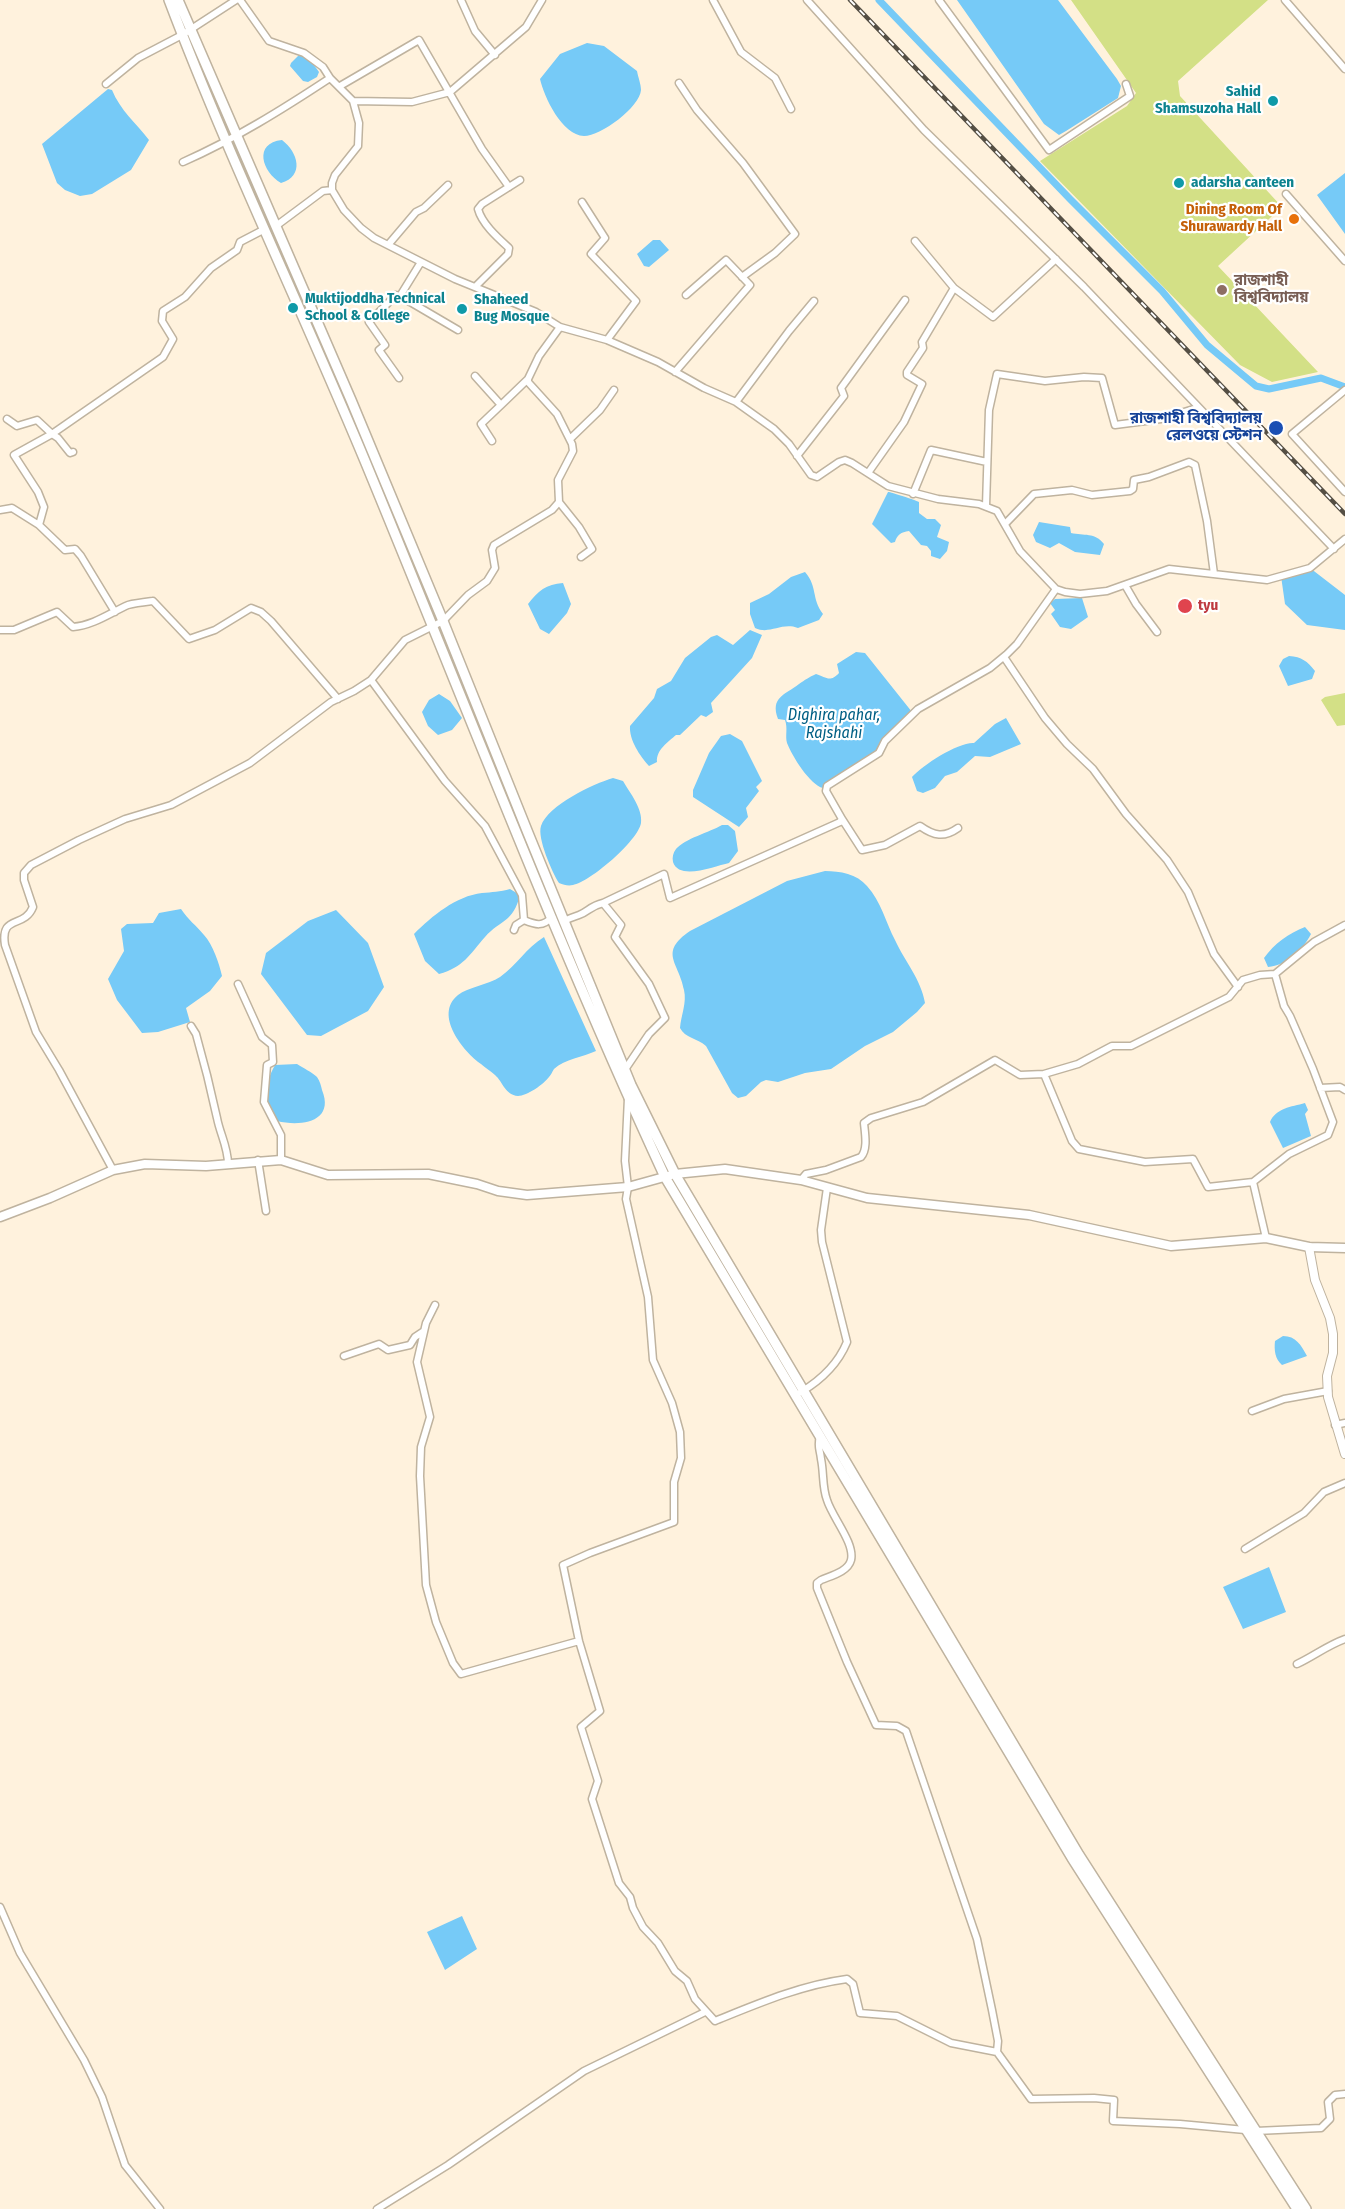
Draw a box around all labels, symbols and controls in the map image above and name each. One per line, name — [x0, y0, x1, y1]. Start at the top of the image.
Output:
place label: Sahid Shamsuzoha Hall — [1155, 83, 1261, 118]
marker: Sahid Shamsuzoha Hall — [1266, 94, 1280, 108]
place label: adarsha canteen — [1191, 174, 1294, 192]
marker: adarsha canteen — [1172, 176, 1186, 190]
place label: Dining Room Of Shurawardy Hall — [1181, 201, 1282, 236]
marker: Dining Room Of Shurawardy Hall — [1287, 212, 1301, 226]
place label: রাজশাহী বিশ্ববিদ্যালয় — [1234, 272, 1309, 307]
marker: রাজশাহী বিশ্ববিদ্যালয় — [1215, 283, 1229, 297]
place label: Muktijoddha Technical School & College — [305, 290, 445, 325]
place label: Shaheed Bug Mosque — [474, 291, 550, 326]
marker: Muktijoddha Technical School & College — [286, 301, 300, 315]
marker: Shaheed Bug Mosque — [455, 302, 469, 316]
place label: রাজশাহী বিশ্ববিদ্যালয় রেলওয়ে স্টেশন — [1130, 410, 1262, 445]
marker: রাজশাহী বিশ্ববিদ্যালয় রেলওয়ে স্টেশন — [1267, 419, 1285, 437]
marker: tyu — [1176, 597, 1194, 615]
place label: tyu — [1198, 597, 1218, 615]
water label: Dighira pahar, Rajshahi — [788, 706, 880, 744]

